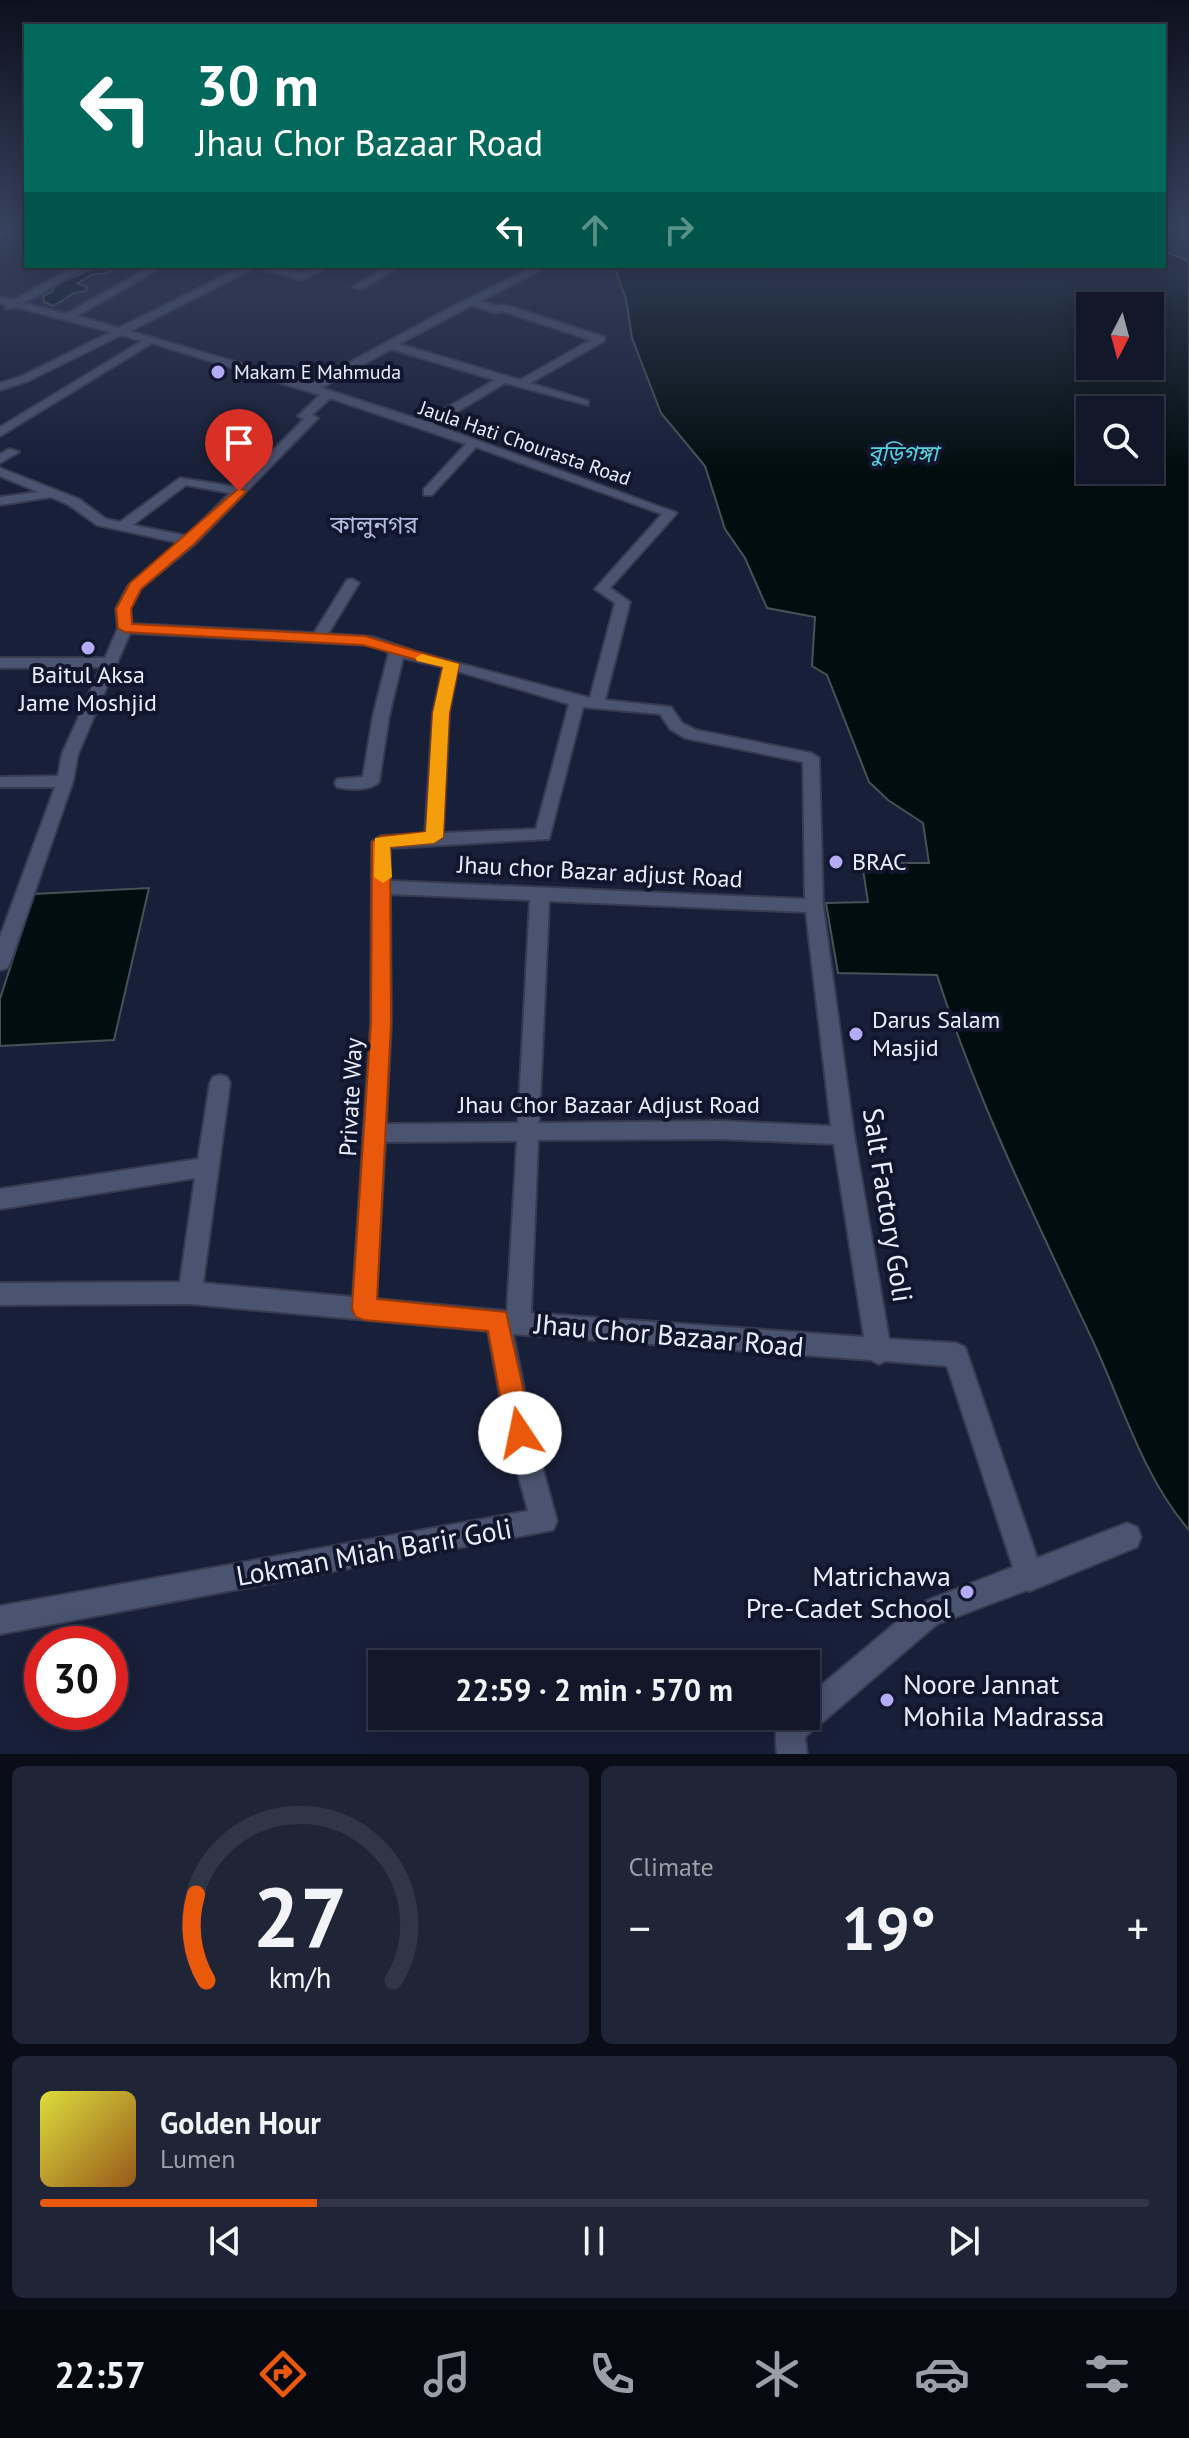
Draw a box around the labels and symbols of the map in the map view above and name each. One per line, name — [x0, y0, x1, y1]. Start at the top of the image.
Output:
north arrow — [1076, 292, 1164, 380]
place label: Makam E Mahmuda — [234, 359, 401, 385]
marker: Makam E Mahmuda — [209, 363, 227, 381]
street label: Jaula Hati Chourasta Road — [415, 394, 634, 491]
pin — [205, 409, 273, 491]
water label: বুড়িগঙ্গা — [868, 439, 942, 467]
district label: কালুনগর — [329, 509, 418, 540]
marker: Baitul Aksa Jame Moshjid — [79, 639, 97, 657]
place label: Baitul Aksa Jame Moshjid — [18, 659, 157, 718]
place label: BRAC — [852, 846, 907, 877]
street label: Jhau chor Bazar adjust Road — [456, 848, 743, 894]
marker: BRAC — [827, 853, 845, 871]
place label: Darus Salam Masjid — [872, 1004, 1000, 1063]
marker: Darus Salam Masjid — [847, 1025, 865, 1043]
street label: Private Way — [332, 1037, 369, 1157]
street label: Jhau Chor Bazaar Adjust Road — [457, 1089, 760, 1120]
street label: Salt Factory Goli — [855, 1105, 922, 1305]
street label: Jhau Chor Bazaar Road — [532, 1304, 805, 1365]
position arrow — [478, 1391, 562, 1475]
street label: Lokman Miah Barir Goli — [233, 1509, 515, 1594]
place label: Matrichawa Pre-Cadet School — [746, 1557, 951, 1626]
marker: Matrichawa Pre-Cadet School — [958, 1583, 976, 1601]
speed limit sign: 30 — [24, 1626, 128, 1730]
place label: Noore Jannat Mohila Madrassa — [903, 1665, 1105, 1734]
marker: Noore Jannat Mohila Madrassa — [878, 1691, 896, 1709]

